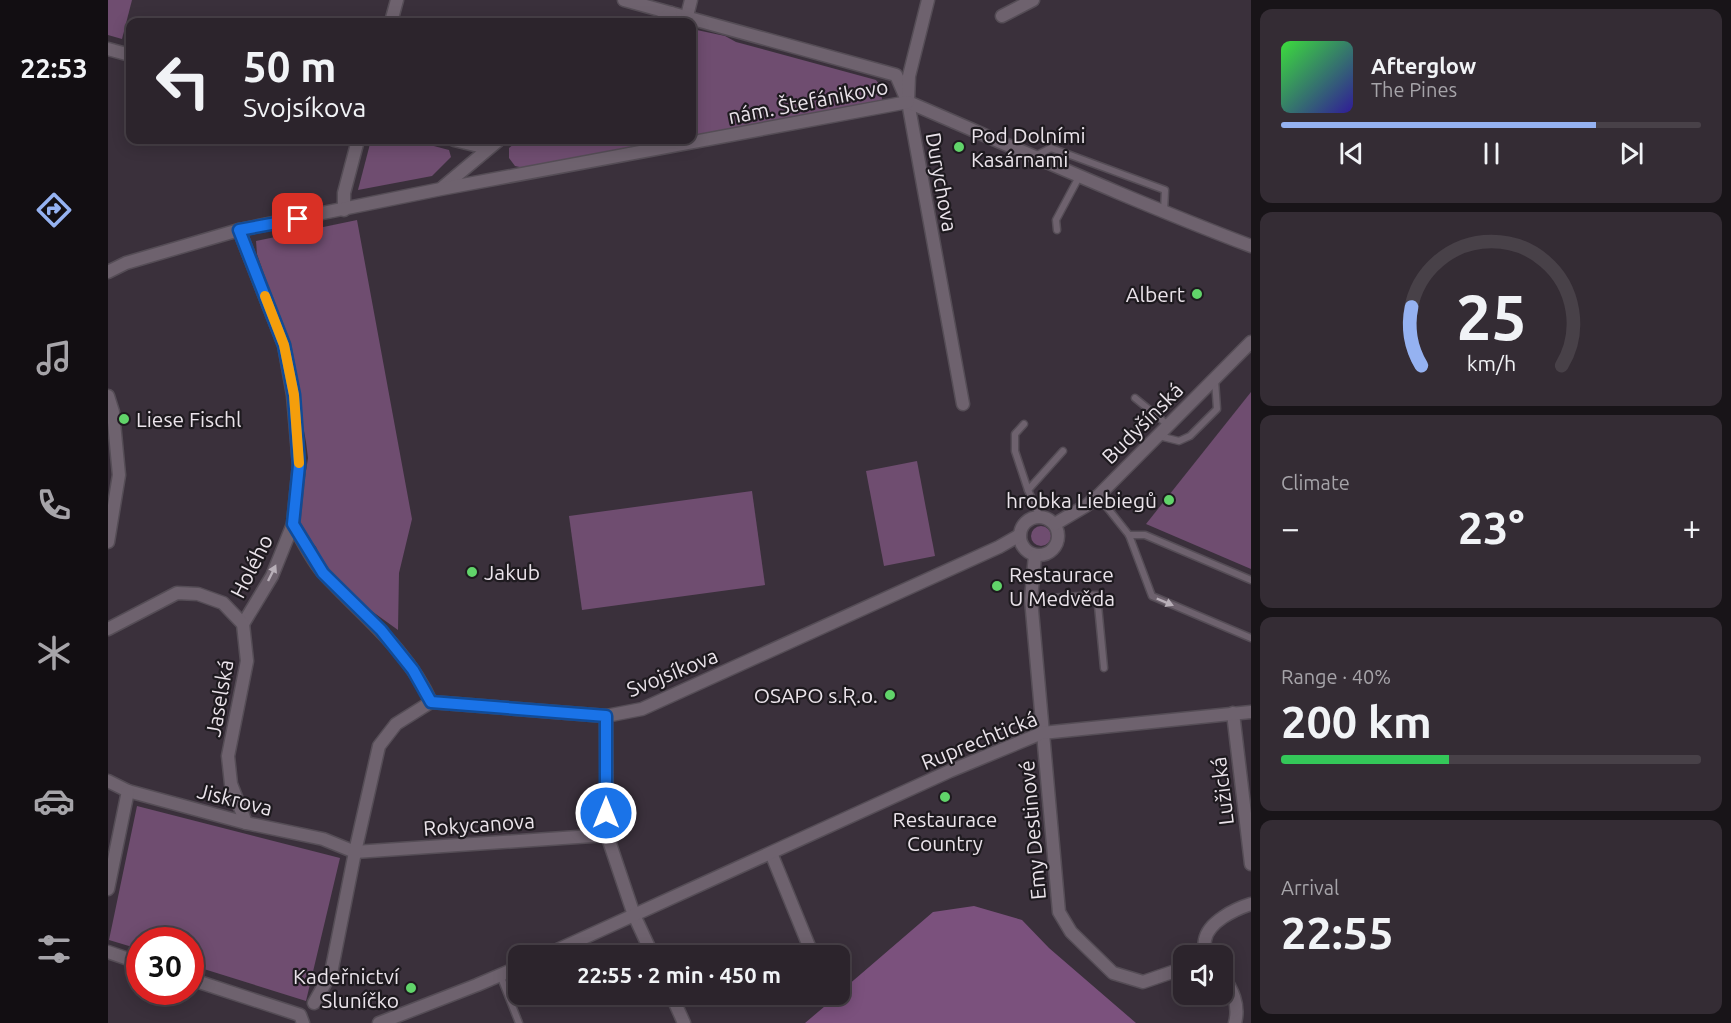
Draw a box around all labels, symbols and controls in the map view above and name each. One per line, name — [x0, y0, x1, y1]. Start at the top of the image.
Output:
icon: left — [144, 42, 222, 120]
text: 50 m — [243, 43, 337, 90]
text: 22:53 — [20, 53, 88, 83]
text: Afterglow — [1371, 53, 1476, 78]
street label: nám. Štefánikovo — [726, 74, 890, 128]
text: The Pines — [1371, 78, 1457, 101]
text: Svojsíkova — [243, 92, 366, 122]
place label: Pod Dolními Kasárnami — [971, 123, 1086, 171]
street label: Durychova — [921, 131, 963, 233]
icon: previous — [1335, 137, 1368, 170]
icon: pause — [1475, 137, 1508, 170]
icon: next — [1615, 137, 1648, 170]
marker: Pod Dolními Kasárnami — [952, 140, 966, 154]
icon: directions — [33, 189, 75, 231]
pin — [272, 193, 323, 244]
icon: arrive — [281, 202, 314, 235]
place label: Albert — [1126, 282, 1185, 306]
text: 25 — [1456, 282, 1526, 352]
marker: Albert — [1190, 287, 1204, 301]
icon: music — [33, 337, 75, 379]
text: km/h — [1466, 351, 1516, 375]
street label: Budyšínská — [1097, 378, 1187, 468]
place label: Liese Fischl — [136, 407, 241, 431]
marker: Liese Fischl — [117, 412, 131, 426]
text: Climate — [1281, 471, 1350, 494]
icon: phone — [33, 484, 75, 526]
place label: hrobka Liebiegů — [1006, 488, 1157, 512]
marker: hrobka Liebiegů — [1162, 493, 1176, 507]
text: 23° — [1458, 502, 1524, 553]
text: − — [1281, 509, 1300, 546]
text: + — [1682, 509, 1701, 546]
street label: Holého — [225, 530, 277, 602]
place label: Jakub — [484, 560, 540, 584]
place label: Restaurace U Medvěda — [1009, 562, 1115, 610]
one-way arrow — [267, 565, 276, 582]
marker: Jakub — [465, 565, 479, 579]
marker: Restaurace U Medvěda — [990, 579, 1004, 593]
one-way arrow — [1156, 598, 1174, 607]
icon: climate — [33, 632, 75, 674]
street label: Svojsíkova — [623, 643, 721, 701]
street label: Jaselská — [200, 658, 238, 738]
text: Range · 40% — [1281, 665, 1391, 688]
place label: OSAPO s.ʀ.ᴏ. — [754, 683, 878, 707]
marker: OSAPO s.ʀ.ᴏ. — [883, 688, 897, 702]
text: 200 km — [1281, 696, 1432, 747]
street label: Ruprechtická — [917, 706, 1041, 774]
street label: Lužická — [1206, 755, 1238, 827]
street label: Emy Destinové — [1014, 759, 1050, 901]
street label: Jiskrova — [195, 778, 275, 820]
icon: car — [33, 780, 75, 822]
position arrow — [574, 781, 638, 845]
marker: Restaurace Country — [938, 790, 952, 804]
place label: Restaurace Country — [893, 807, 997, 855]
street label: Rokycanova — [422, 808, 536, 840]
text: Arrival — [1281, 876, 1339, 899]
text: 22:55 — [1281, 907, 1394, 958]
speed limit sign: 30 — [126, 927, 204, 1005]
icon: filters — [33, 928, 75, 970]
map controls — [1173, 945, 1233, 1005]
button: sound — [1173, 945, 1233, 1005]
text: 22:55 · 2 min · 450 m — [577, 962, 781, 987]
place label: Kadeřnictví Sluníčko — [293, 964, 400, 1012]
marker: Kadeřnictví Sluníčko — [404, 981, 418, 995]

